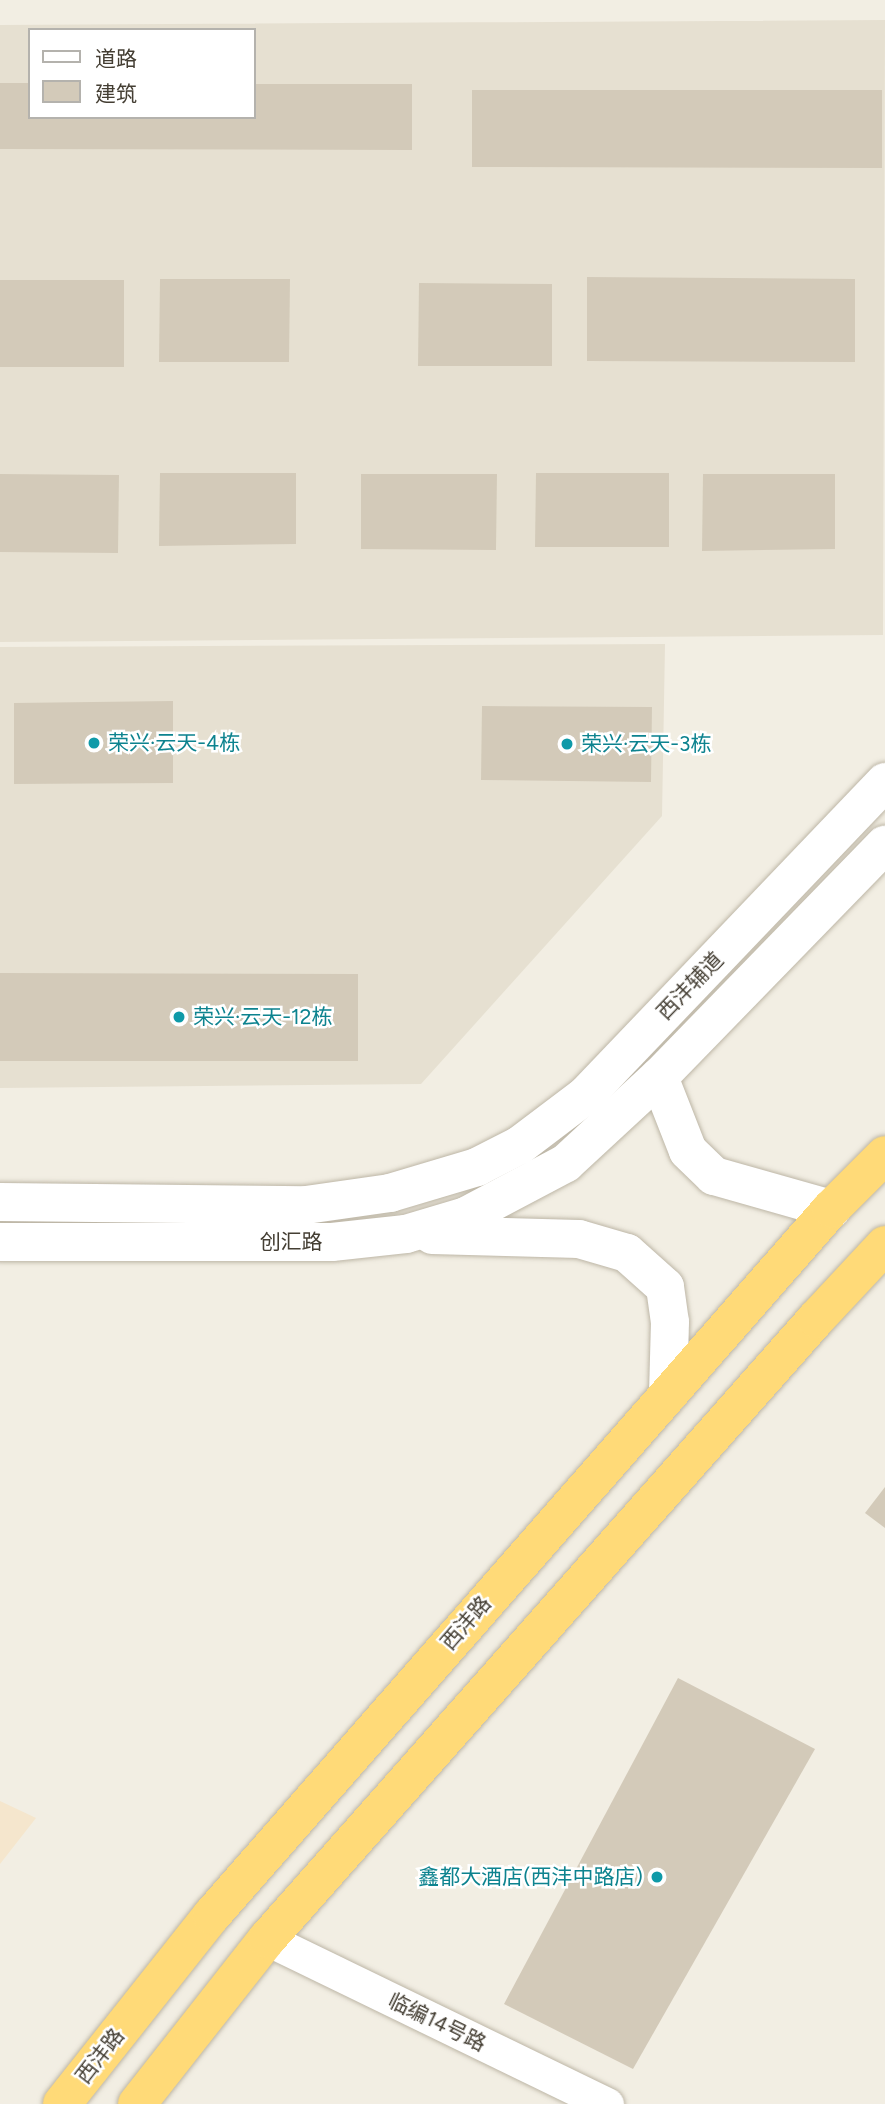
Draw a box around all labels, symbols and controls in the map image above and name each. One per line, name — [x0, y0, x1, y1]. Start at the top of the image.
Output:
legend — [28, 28, 256, 119]
text: 道路 — [95, 46, 137, 71]
text: 建筑 — [95, 81, 137, 106]
place label: 荣兴·云天-4栋 — [108, 730, 240, 756]
place label: 荣兴·云天-3栋 — [581, 731, 712, 757]
marker: 荣兴·云天-4栋 — [86, 735, 102, 751]
marker: 荣兴·云天-3栋 — [559, 736, 575, 752]
street label: 西沣辅道 — [652, 947, 728, 1025]
place label: 荣兴·云天-12栋 — [193, 1004, 333, 1030]
marker: 荣兴·云天-12栋 — [171, 1009, 187, 1025]
street label: 创汇路 — [260, 1229, 322, 1255]
street label: 西沣路 — [436, 1591, 496, 1655]
place label: 鑫都大酒店(西沣中路店) — [418, 1864, 643, 1890]
marker: 鑫都大酒店(西沣中路店) — [649, 1869, 665, 1885]
street label: 临编14号路 — [384, 1988, 490, 2056]
street label: 西沣路 — [71, 2023, 129, 2089]

